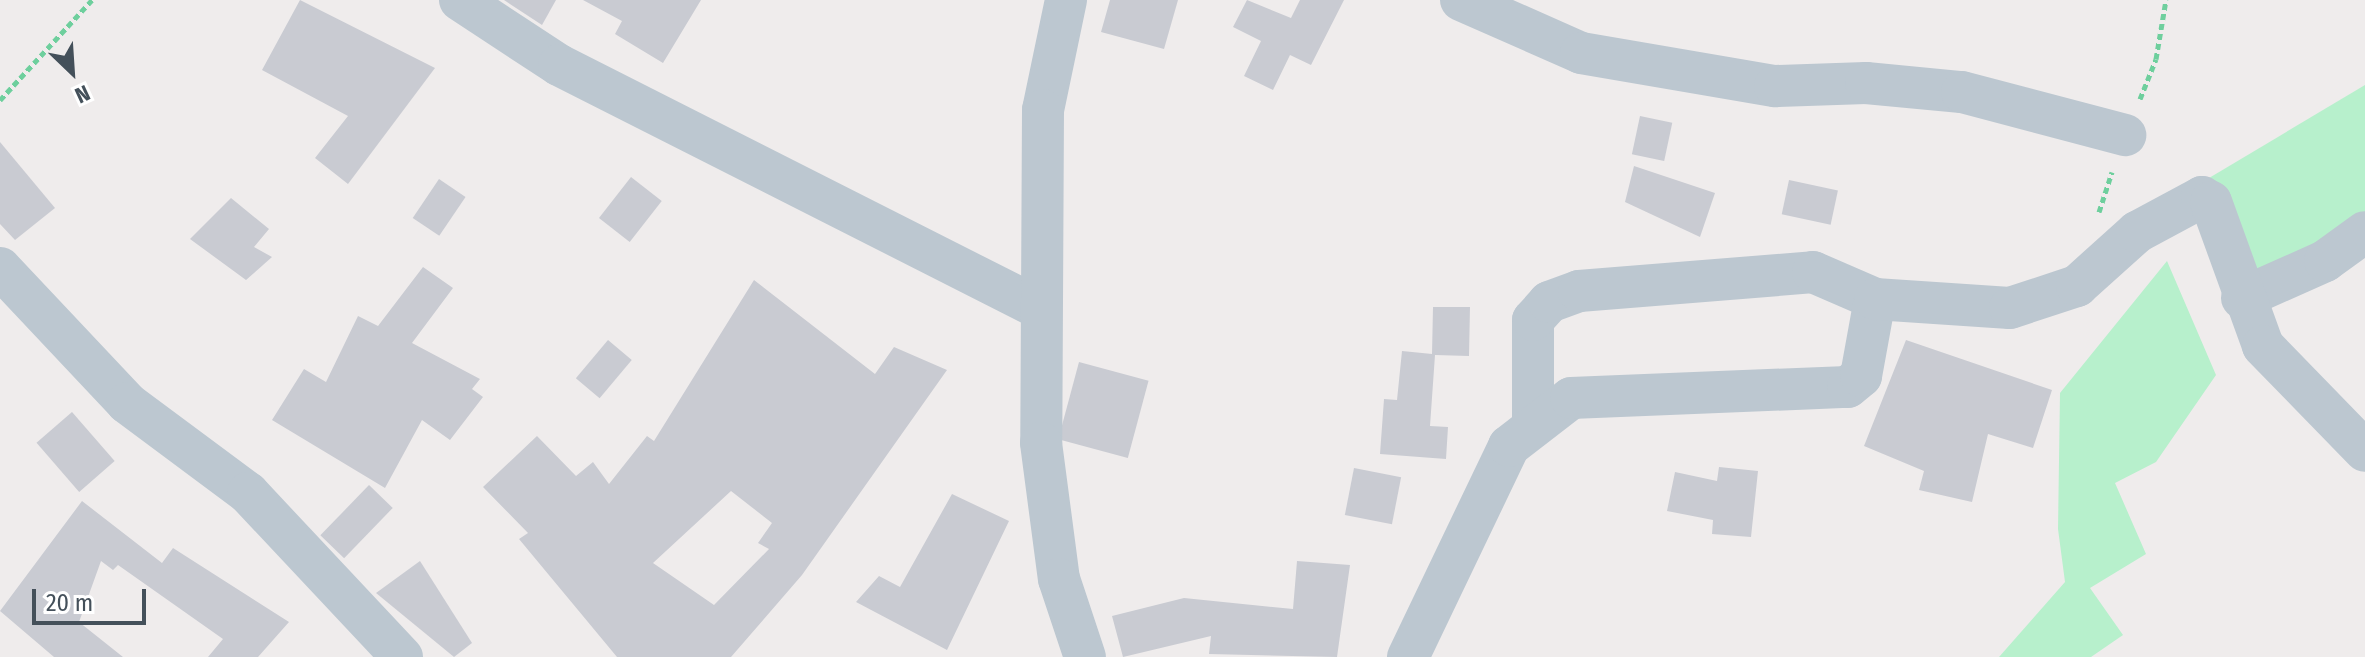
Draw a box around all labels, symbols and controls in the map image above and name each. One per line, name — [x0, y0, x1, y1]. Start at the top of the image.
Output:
north arrow — [32, 32, 112, 112]
text: N — [71, 79, 94, 109]
scale bar — [36, 573, 150, 623]
text: 20 m — [46, 589, 93, 617]

